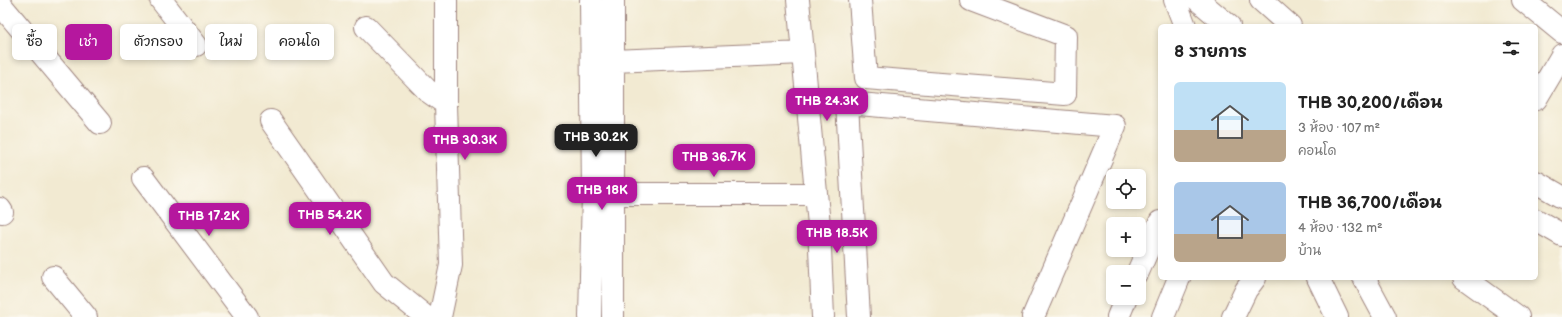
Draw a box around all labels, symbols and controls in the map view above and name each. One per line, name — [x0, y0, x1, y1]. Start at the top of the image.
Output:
chip: ซื้อ — [12, 24, 57, 60]
chip: เช่า — [65, 24, 112, 60]
chip: ตัวกรอง — [120, 24, 197, 60]
chip: ใหม่ — [205, 24, 257, 60]
chip: คอนโด — [265, 24, 334, 60]
icon: filters — [1500, 37, 1522, 59]
text: 8 รายการ — [1174, 42, 1247, 62]
pin: THB 24.3K — [781, 88, 873, 122]
text: THB 24.3K — [795, 93, 859, 109]
text: THB 30,200/เดือน — [1298, 93, 1443, 113]
icon: home — [1206, 98, 1254, 146]
text: 3 ห้อง · 107 m² — [1298, 120, 1380, 136]
pin: THB 30.2K — [550, 124, 642, 158]
pin: THB 30.3K — [419, 127, 511, 161]
text: THB 30.2K — [564, 129, 628, 145]
text: THB 30.3K — [433, 132, 497, 148]
text: คอนโด — [1298, 143, 1336, 159]
pin: THB 36.7K — [668, 144, 760, 178]
text: THB 36.7K — [682, 149, 746, 165]
map controls — [1106, 169, 1146, 305]
button: locate — [1106, 169, 1146, 209]
pin: THB 18K — [565, 177, 639, 211]
text: THB 18K — [576, 182, 628, 198]
text: THB 36,700/เดือน — [1298, 193, 1442, 213]
icon: home — [1206, 198, 1254, 246]
pin: THB 54.2K — [284, 202, 376, 236]
pin: THB 17.2K — [163, 203, 255, 237]
text: THB 54.2K — [298, 207, 362, 223]
text: THB 17.2K — [178, 208, 240, 224]
button: + — [1106, 217, 1146, 257]
pin: THB 18.5K — [791, 220, 883, 254]
text: 4 ห้อง · 132 m² — [1298, 220, 1383, 236]
text: THB 18.5K — [806, 225, 868, 241]
text: บ้าน — [1298, 243, 1321, 259]
button: − — [1106, 265, 1146, 305]

